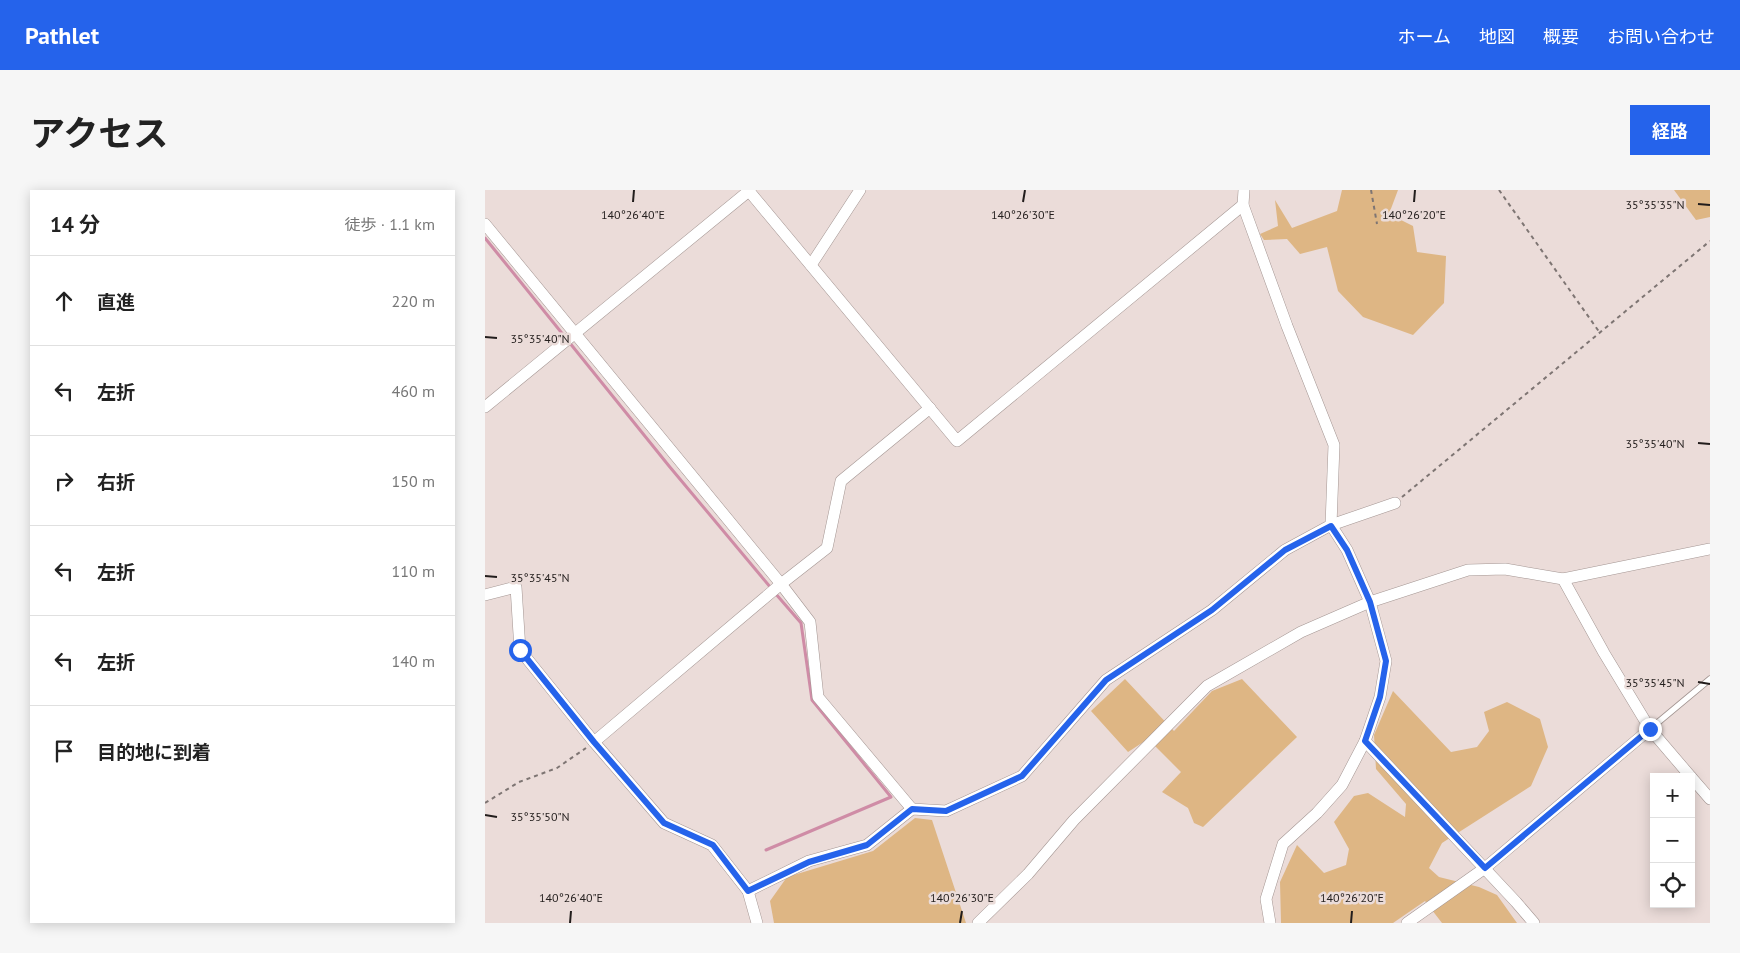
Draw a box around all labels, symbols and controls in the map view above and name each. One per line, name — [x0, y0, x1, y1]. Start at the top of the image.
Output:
text: Pathlet — [25, 20, 99, 51]
text: ホーム — [1398, 25, 1451, 48]
text: 地図 — [1479, 25, 1515, 48]
text: 概要 — [1543, 25, 1579, 48]
text: お問い合わせ — [1607, 25, 1715, 48]
button: 経路 — [1630, 105, 1710, 155]
text: アクセス — [30, 110, 168, 156]
text: 35°35'35"N — [1625, 197, 1685, 212]
text: 140°26'40"E — [601, 207, 665, 222]
text: 140°26'30"E — [991, 207, 1055, 222]
text: 140°26'20"E — [1382, 207, 1446, 222]
text: 14 分 — [50, 211, 100, 238]
text: 徒歩 · 1.1 km — [344, 214, 435, 234]
icon: ahead — [50, 287, 78, 315]
text: 直進 — [97, 290, 135, 314]
text: 220 m — [392, 291, 435, 311]
text: 35°35'40"N — [510, 331, 570, 346]
icon: left — [50, 377, 78, 405]
text: 左折 — [97, 380, 135, 404]
text: 460 m — [392, 381, 435, 401]
text: 35°35'40"N — [1625, 436, 1685, 451]
icon: right — [50, 467, 78, 495]
text: 右折 — [97, 470, 135, 494]
text: 150 m — [392, 471, 435, 491]
icon: left — [50, 557, 78, 585]
text: 左折 — [97, 560, 135, 584]
text: 110 m — [392, 561, 435, 581]
text: 35°35'45"N — [510, 570, 570, 585]
route start — [509, 639, 532, 662]
icon: left — [50, 647, 78, 675]
text: 左折 — [97, 650, 135, 674]
text: 140 m — [392, 651, 435, 671]
text: 35°35'45"N — [1625, 675, 1685, 690]
route end — [1639, 718, 1662, 741]
icon: arrive — [50, 737, 78, 765]
text: 目的地に到着 — [97, 740, 211, 764]
map controls — [1650, 773, 1695, 908]
button: + — [1650, 773, 1695, 818]
text: 35°35'50"N — [510, 809, 570, 824]
button: − — [1650, 818, 1695, 863]
button: locate — [1650, 863, 1695, 908]
text: 140°26'40"E — [539, 890, 603, 905]
text: 140°26'30"E — [930, 890, 994, 905]
text: 140°26'20"E — [1320, 890, 1384, 905]

